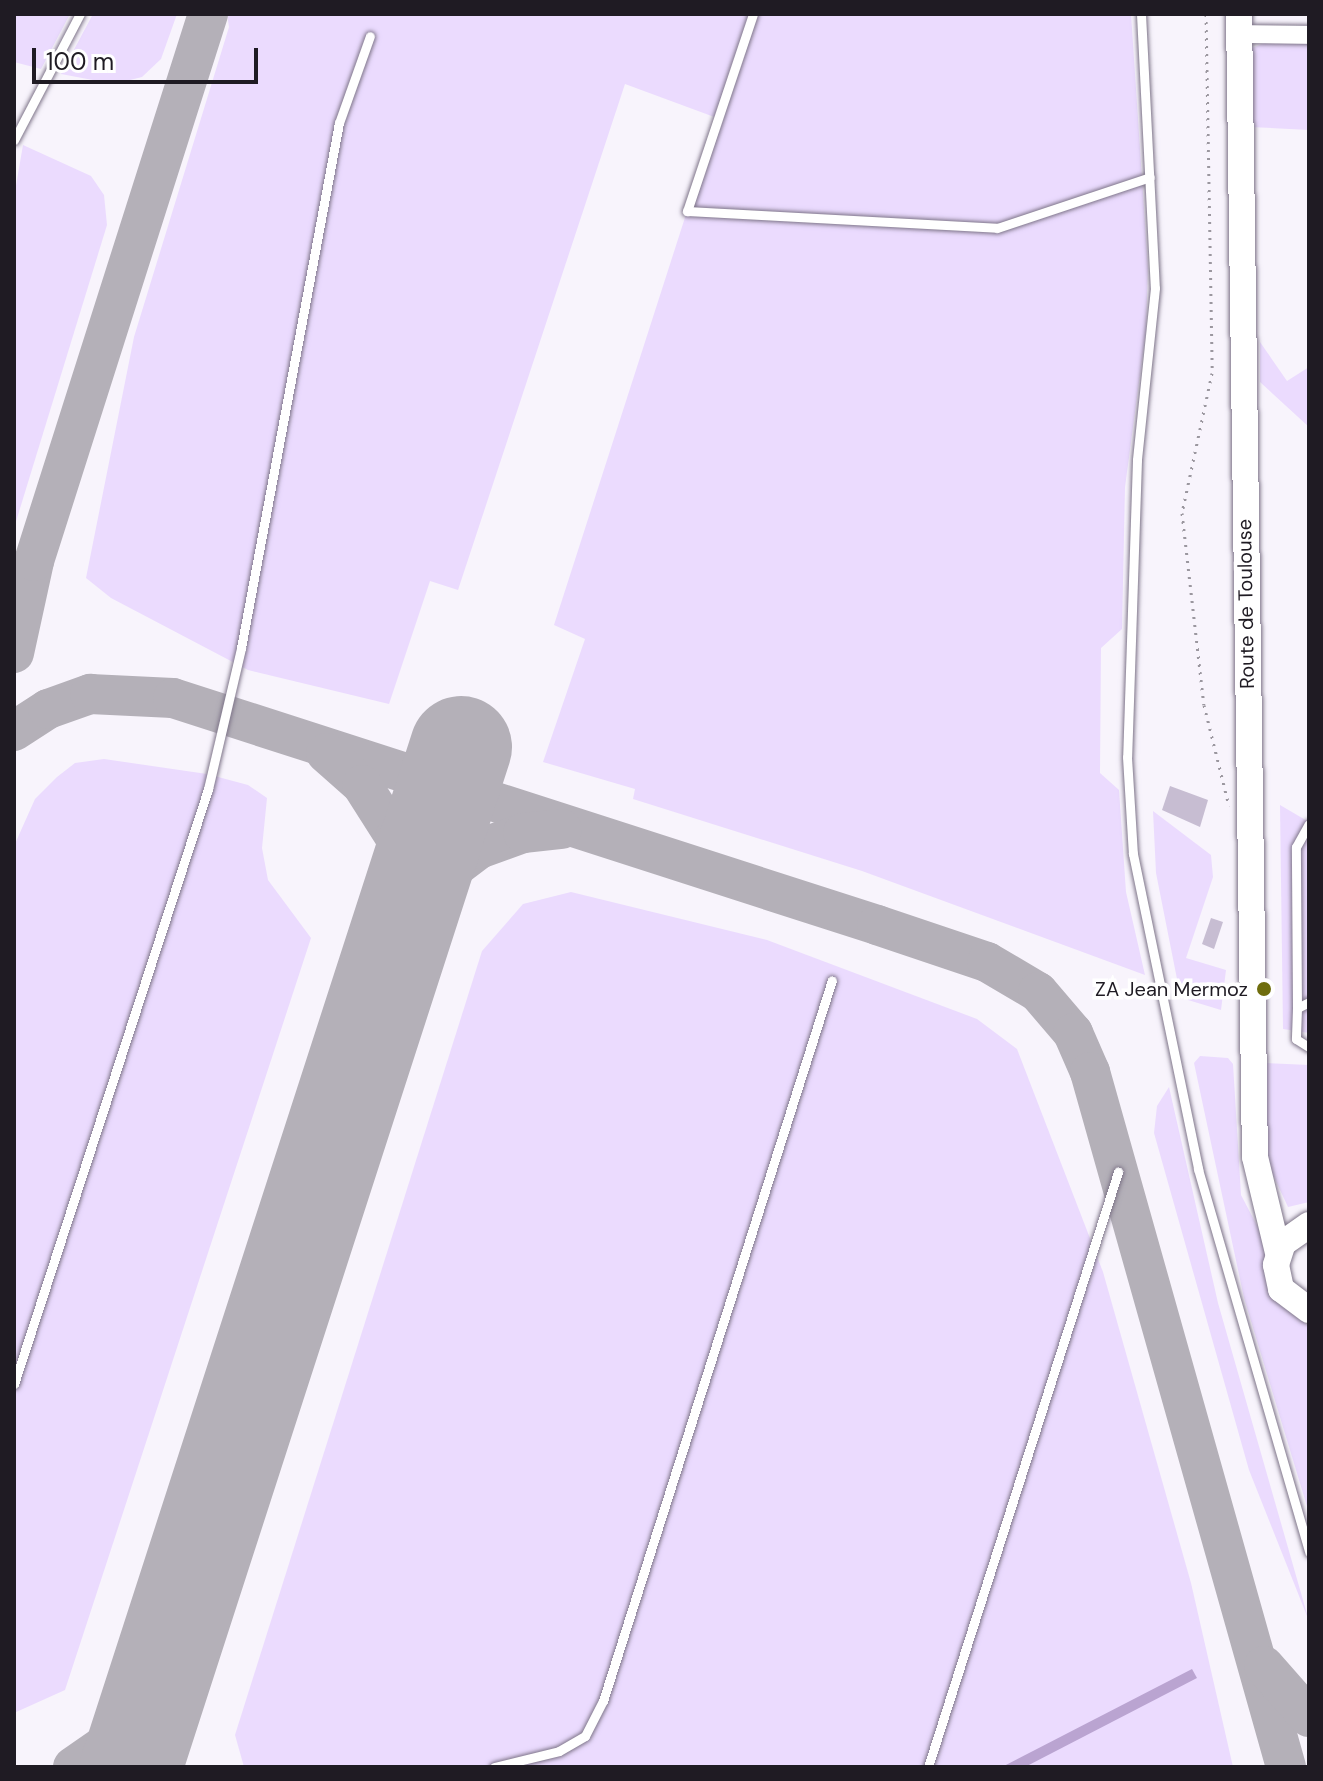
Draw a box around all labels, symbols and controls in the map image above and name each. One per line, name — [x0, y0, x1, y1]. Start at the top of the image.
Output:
scale bar — [36, 32, 262, 82]
text: 100 m — [46, 46, 114, 77]
street label: Route de Toulouse — [1233, 519, 1259, 689]
place label: ZA Jean Mermoz — [1095, 977, 1248, 1001]
marker: ZA Jean Mermoz — [1255, 980, 1273, 998]

